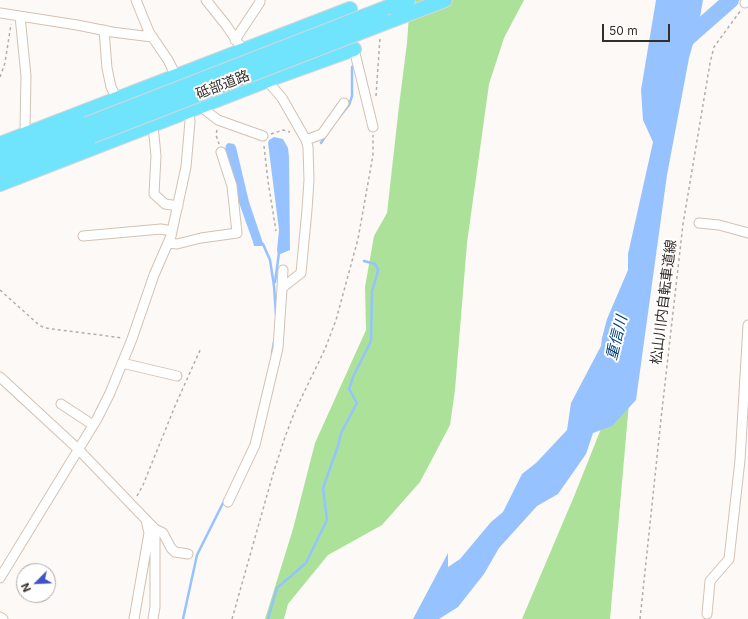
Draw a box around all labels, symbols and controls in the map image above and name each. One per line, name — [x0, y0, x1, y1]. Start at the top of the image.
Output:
scale bar — [604, 16, 672, 42]
text: 50 m — [609, 23, 638, 38]
street label: 砥部道路 — [194, 67, 252, 103]
street label: 松山川内自転車道線 — [648, 238, 680, 366]
water label: 重信川 — [603, 314, 631, 362]
north arrow — [16, 563, 56, 603]
text: N — [18, 581, 34, 594]

